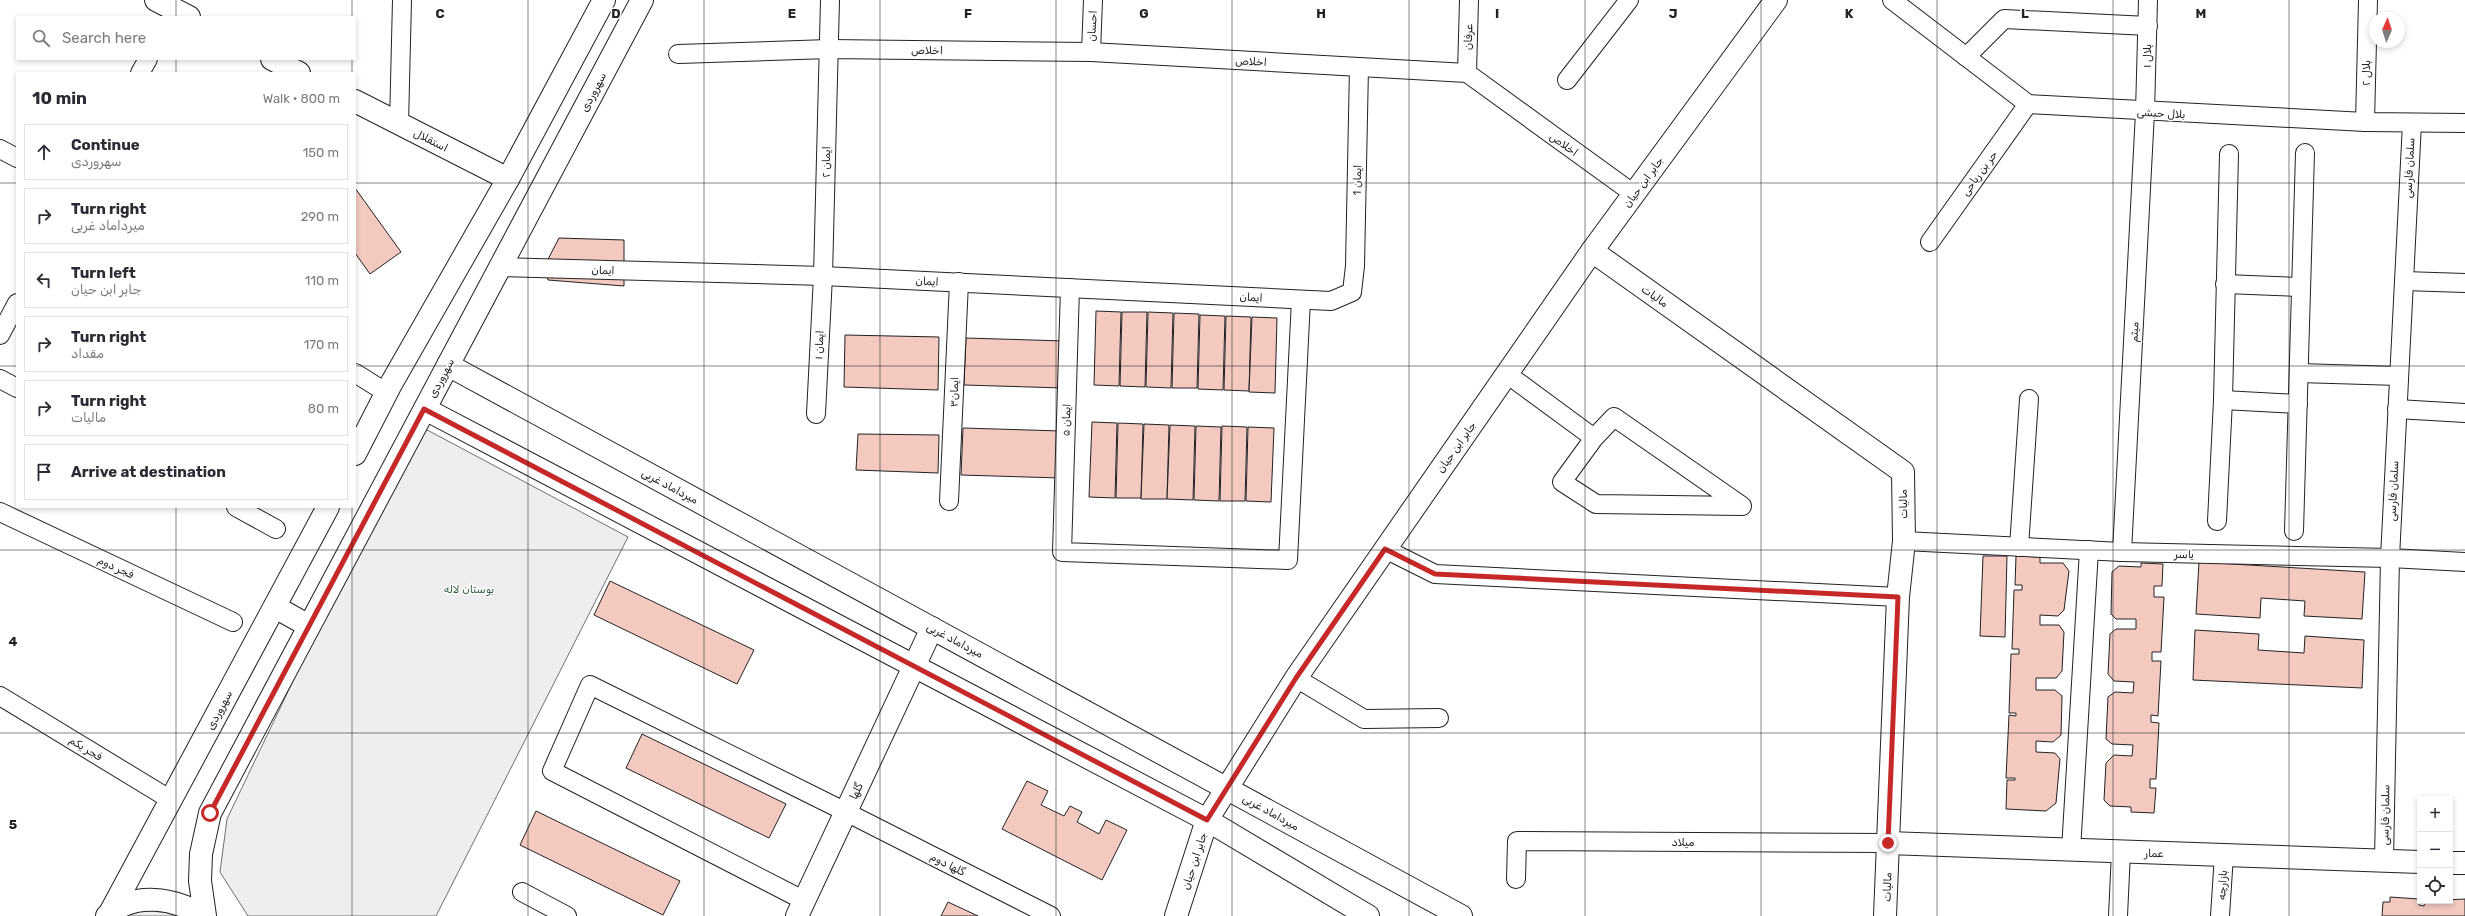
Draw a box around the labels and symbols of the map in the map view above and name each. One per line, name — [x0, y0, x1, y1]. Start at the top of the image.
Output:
text: C — [435, 6, 445, 21]
text: D — [611, 6, 621, 21]
text: E — [788, 6, 796, 21]
text: F — [964, 6, 972, 21]
text: G — [1139, 6, 1149, 21]
text: H — [1316, 6, 1326, 21]
text: I — [1495, 6, 1499, 21]
text: J — [1669, 6, 1677, 21]
text: K — [1845, 6, 1854, 21]
text: L — [2021, 6, 2029, 21]
text: M — [2196, 6, 2206, 21]
street label: احسان — [1085, 10, 1100, 42]
north arrow — [2369, 12, 2405, 48]
street label: عرفان — [1462, 24, 1475, 50]
street label: اخلاص — [911, 44, 943, 57]
street label: بلال ۱ — [2141, 44, 2154, 68]
street label: اخلاص — [1235, 54, 1267, 69]
street label: بلال ۲ — [2360, 60, 2373, 86]
street label: سهروردی — [578, 70, 610, 115]
street label: بلال حبشی — [2136, 106, 2186, 121]
street label: استقلال — [411, 126, 450, 155]
street label: اخلاص — [1547, 130, 1580, 159]
street label: سلمان فارسی — [2401, 137, 2418, 199]
street label: ایمان ۲ — [820, 146, 833, 178]
street label: حر بن ریاحی — [1959, 148, 2000, 199]
street label: جابر ابن حیان — [1621, 154, 1666, 210]
street label: ایمان 1 — [1351, 165, 1364, 195]
street label: ایمان — [591, 264, 615, 277]
street label: ایمان — [915, 274, 939, 289]
street label: مالیات — [1639, 283, 1671, 310]
street label: ایمان — [1239, 290, 1263, 305]
street label: میثم — [2127, 321, 2143, 343]
street label: ایمان ۱ — [812, 330, 827, 360]
street label: سهروردی — [426, 356, 458, 401]
street label: ایمان۳ — [947, 377, 962, 407]
street label: ایمان ۵ — [1059, 403, 1074, 437]
street label: جابر ابن حیان — [1434, 419, 1479, 475]
street label: سلمان فارسی — [2385, 460, 2402, 522]
street label: میرداماد غربی — [639, 466, 700, 507]
street label: مالیات — [1897, 489, 1910, 519]
street label: یاسر — [2173, 548, 2194, 561]
street label: فجر دوم — [95, 553, 136, 582]
park label: بوستان لاله — [444, 583, 494, 597]
street label: میرداماد غربی — [924, 620, 985, 661]
text: 4 — [9, 634, 18, 649]
street label: سهروردی — [204, 688, 236, 733]
street label: فجر یکم — [66, 733, 105, 764]
street label: گلها — [847, 781, 866, 802]
street label: سلمان فارسی — [2378, 785, 2393, 846]
street label: میرداماد غربی — [1240, 792, 1301, 833]
route start — [201, 804, 219, 822]
text: 5 — [9, 817, 17, 832]
street label: جابر ابن حیان — [1179, 831, 1210, 891]
route end — [1879, 834, 1897, 852]
street label: میلاد — [1672, 836, 1694, 849]
street label: عمار — [2143, 847, 2164, 860]
street label: گلها دوم — [928, 850, 967, 880]
street label: بازارچه — [2215, 870, 2230, 900]
street label: مالیات — [1880, 872, 1895, 902]

